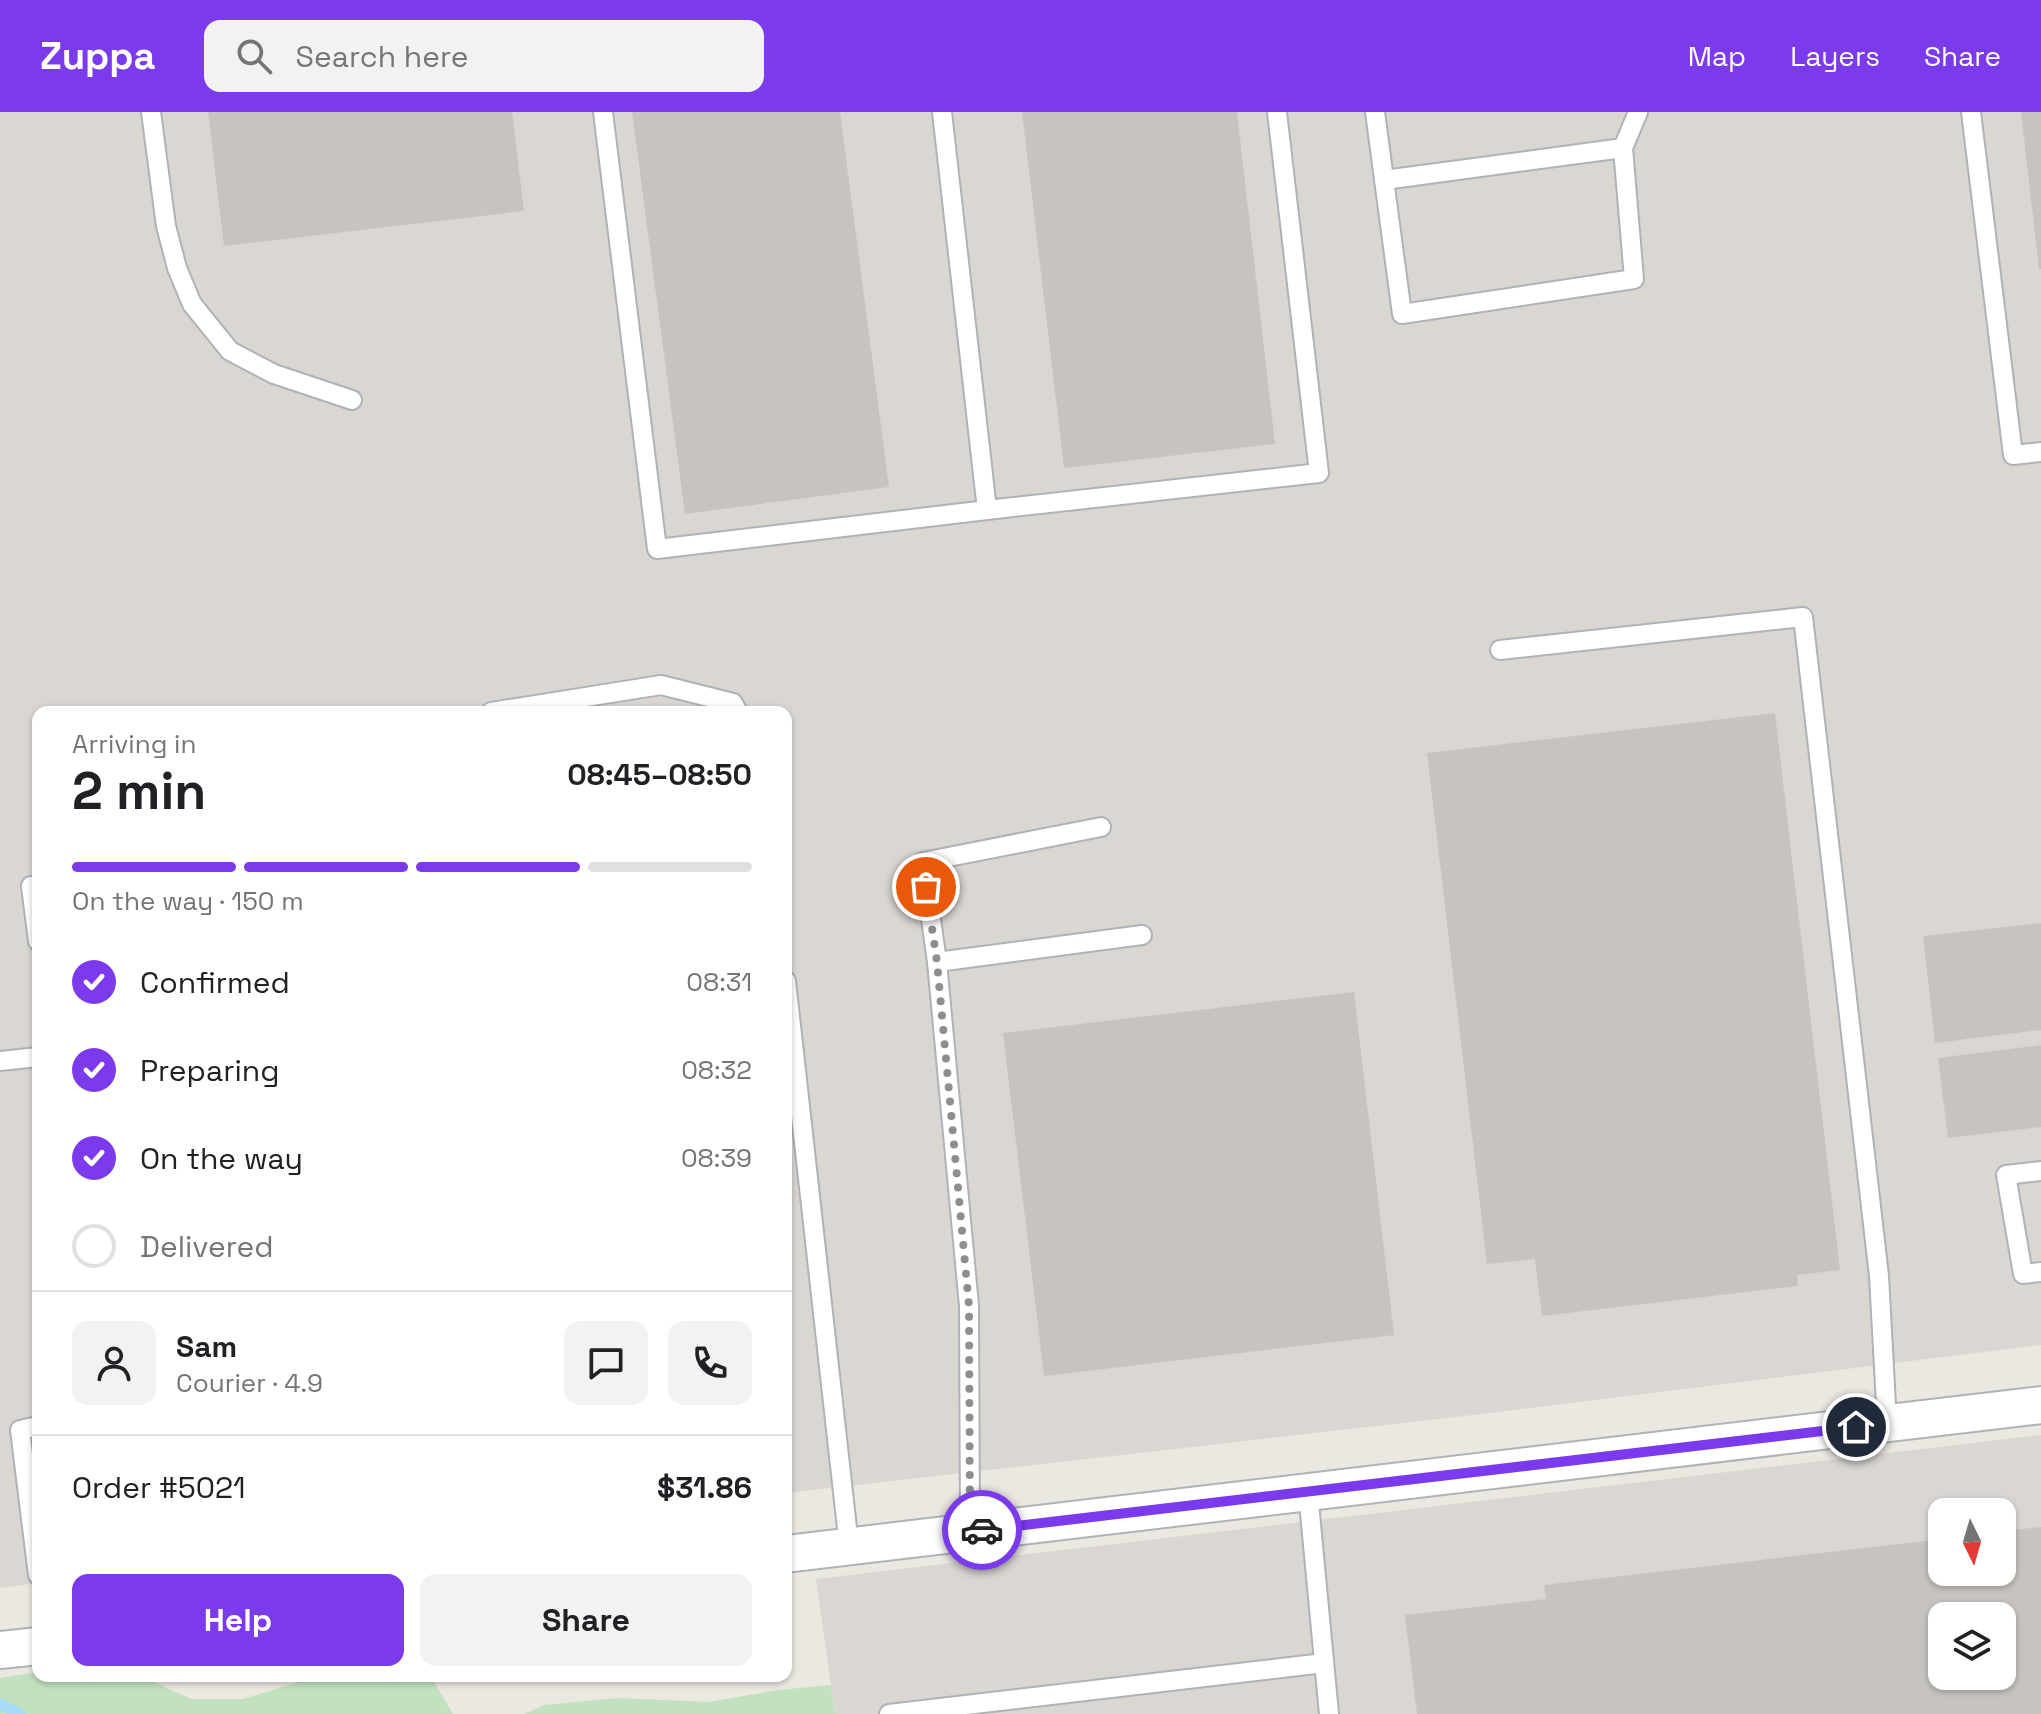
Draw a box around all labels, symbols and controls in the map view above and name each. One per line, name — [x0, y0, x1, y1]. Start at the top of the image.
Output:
search box — [204, 20, 764, 92]
text: Zuppa — [40, 32, 156, 80]
icon: search — [232, 34, 276, 78]
text: Search here — [296, 37, 468, 76]
text: Map — [1688, 38, 1746, 74]
text: Layers — [1790, 38, 1880, 74]
text: Share — [1924, 38, 2001, 74]
text: Arriving in — [72, 727, 196, 761]
text: 08:45–08:50 — [567, 755, 752, 794]
text: 2 min — [72, 758, 206, 824]
pin — [892, 853, 960, 921]
icon: bag — [904, 865, 948, 909]
text: On the way · 150 m — [72, 884, 304, 918]
icon: check — [72, 960, 116, 1004]
text: Confirmed — [140, 963, 290, 1002]
text: 08:31 — [686, 965, 752, 999]
icon: check — [72, 1048, 116, 1092]
text: Preparing — [140, 1051, 279, 1090]
text: 08:32 — [681, 1053, 752, 1087]
icon: check — [72, 1136, 116, 1180]
text: On the way — [140, 1139, 303, 1178]
text: 08:39 — [681, 1141, 752, 1175]
text: Delivered — [140, 1227, 274, 1266]
button: person — [72, 1321, 156, 1405]
button: chat — [564, 1321, 648, 1405]
button: phone — [668, 1321, 752, 1405]
text: Sam — [176, 1327, 237, 1366]
text: Courier · 4.9 — [176, 1366, 323, 1400]
pin — [1822, 1393, 1890, 1461]
icon: home — [1834, 1405, 1878, 1449]
text: Order #5021 — [72, 1468, 246, 1507]
text: $31.86 — [657, 1468, 752, 1507]
courier — [942, 1490, 1022, 1570]
north arrow — [1928, 1498, 2016, 1586]
map controls — [1928, 1498, 2016, 1690]
icon: car — [960, 1508, 1004, 1552]
button: Help — [72, 1574, 404, 1666]
button: Share — [420, 1574, 752, 1666]
button: layers — [1928, 1602, 2016, 1690]

